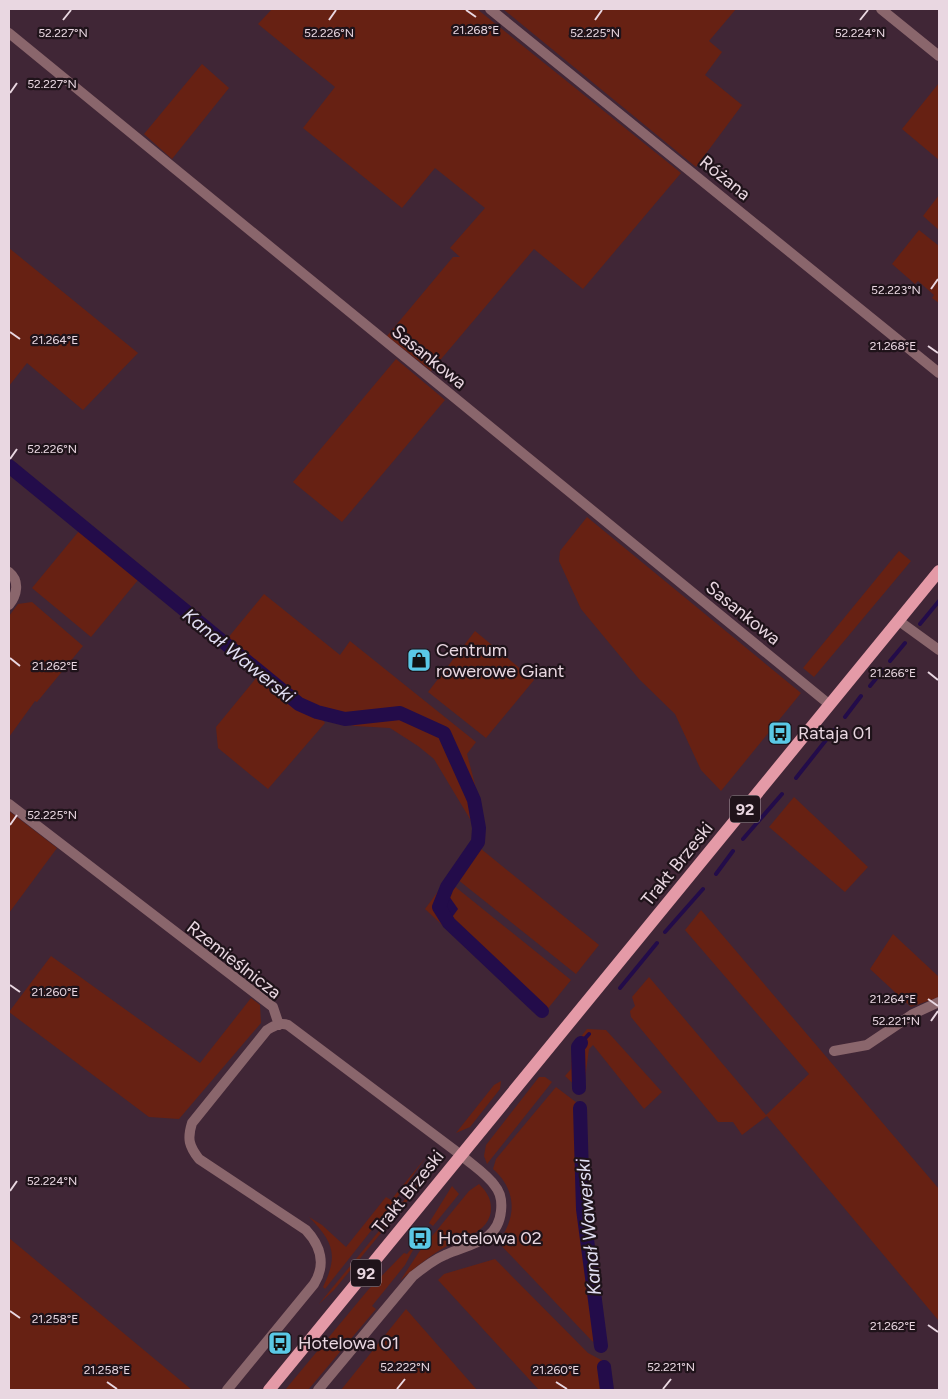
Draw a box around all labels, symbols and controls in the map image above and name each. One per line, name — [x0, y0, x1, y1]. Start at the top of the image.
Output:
text: 21.268°E — [453, 23, 499, 37]
text: 52.227°N — [38, 26, 88, 40]
text: 52.226°N — [304, 26, 354, 40]
text: 52.225°N — [570, 26, 620, 40]
text: 52.224°N — [835, 26, 885, 40]
text: 52.227°N — [27, 77, 77, 91]
street label: Różana — [695, 151, 755, 205]
text: 52.223°N — [871, 283, 921, 297]
street label: Sasankowa — [387, 320, 471, 394]
text: 21.264°E — [32, 333, 78, 347]
text: 21.268°E — [870, 339, 916, 353]
text: 52.226°N — [27, 442, 77, 456]
street label: Sasankowa — [701, 576, 785, 650]
water label: Kanał Wawerski — [178, 603, 300, 708]
place label: Centrum rowerowe Giant — [436, 639, 565, 682]
shop icon: Centrum rowerowe Giant — [406, 647, 432, 673]
text: 21.262°E — [32, 659, 78, 673]
text: 21.266°E — [870, 666, 916, 680]
bus stop icon: Rataja 01 — [767, 720, 793, 746]
place label: Rataja 01 — [798, 722, 872, 744]
road number: 92 — [730, 796, 760, 822]
text: 52.225°N — [27, 808, 77, 822]
street label: Trakt Brzeski — [637, 818, 717, 910]
street label: Rzemieślnicza — [182, 916, 286, 1004]
text: 21.260°E — [32, 985, 78, 999]
text: 21.264°E — [870, 992, 916, 1006]
text: 52.221°N — [872, 1014, 920, 1028]
street label: Trakt Brzeski — [368, 1146, 448, 1238]
water label: Kanał Wawerski — [571, 1157, 606, 1296]
text: 52.224°N — [27, 1174, 77, 1188]
bus stop icon: Hotelowa 02 — [407, 1225, 433, 1251]
place label: Hotelowa 02 — [438, 1227, 542, 1249]
road number: 92 — [351, 1260, 381, 1286]
text: 21.258°E — [32, 1312, 78, 1326]
text: 21.262°E — [870, 1319, 916, 1333]
bus stop icon: Hotelowa 01 — [267, 1330, 293, 1356]
place label: Hotelowa 01 — [298, 1332, 399, 1354]
text: 52.222°N — [380, 1360, 430, 1374]
text: 52.221°N — [647, 1360, 695, 1374]
text: 21.258°E — [84, 1363, 130, 1377]
text: 21.260°E — [533, 1363, 579, 1377]

